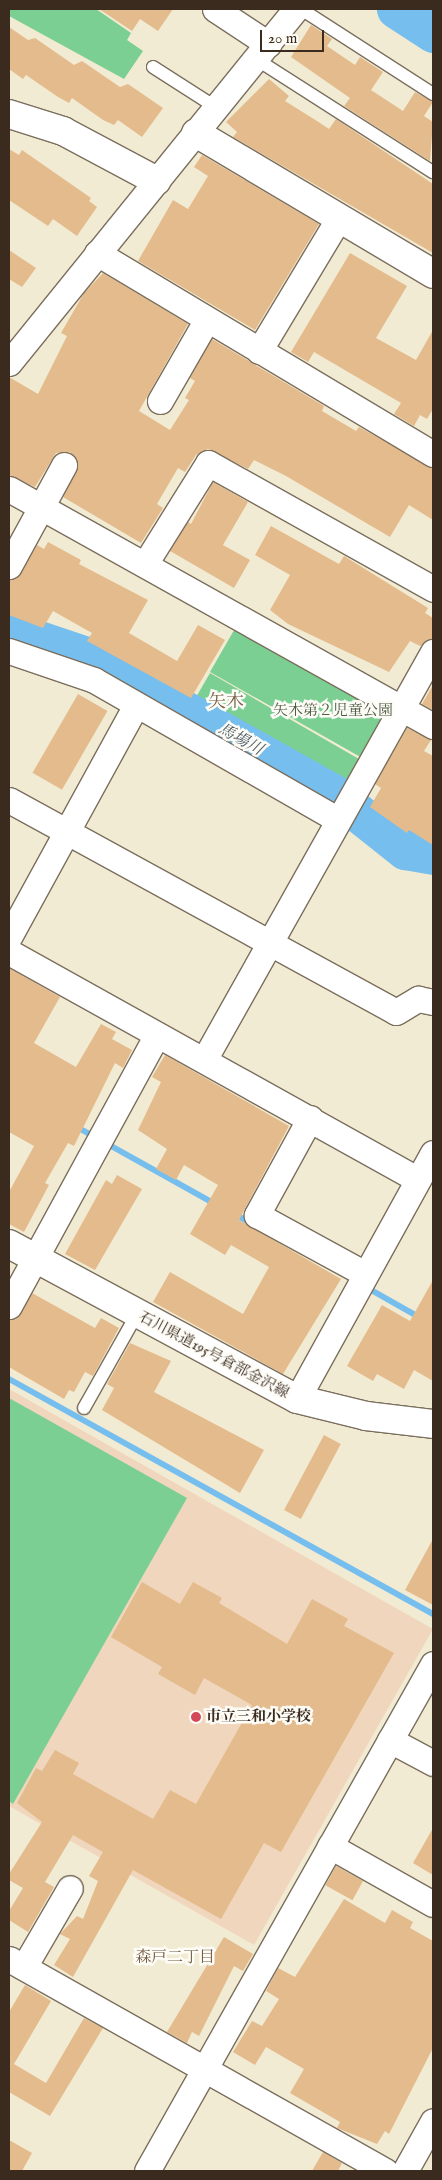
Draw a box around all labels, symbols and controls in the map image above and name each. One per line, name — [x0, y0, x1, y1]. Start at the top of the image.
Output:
scale bar — [262, 20, 326, 52]
text: 20 m — [268, 29, 297, 48]
district label: 矢木 — [208, 692, 244, 714]
park label: 矢木第２児童公園 — [273, 702, 393, 720]
water label: 馬場川 — [214, 720, 266, 760]
street label: 石川県道195号倉部金沢線 — [136, 1308, 292, 1402]
place label: 市立三和小学校 — [206, 1708, 311, 1726]
marker: 市立三和小学校 — [190, 1711, 202, 1723]
district label: 森戸二丁目 — [135, 1948, 215, 1968]

